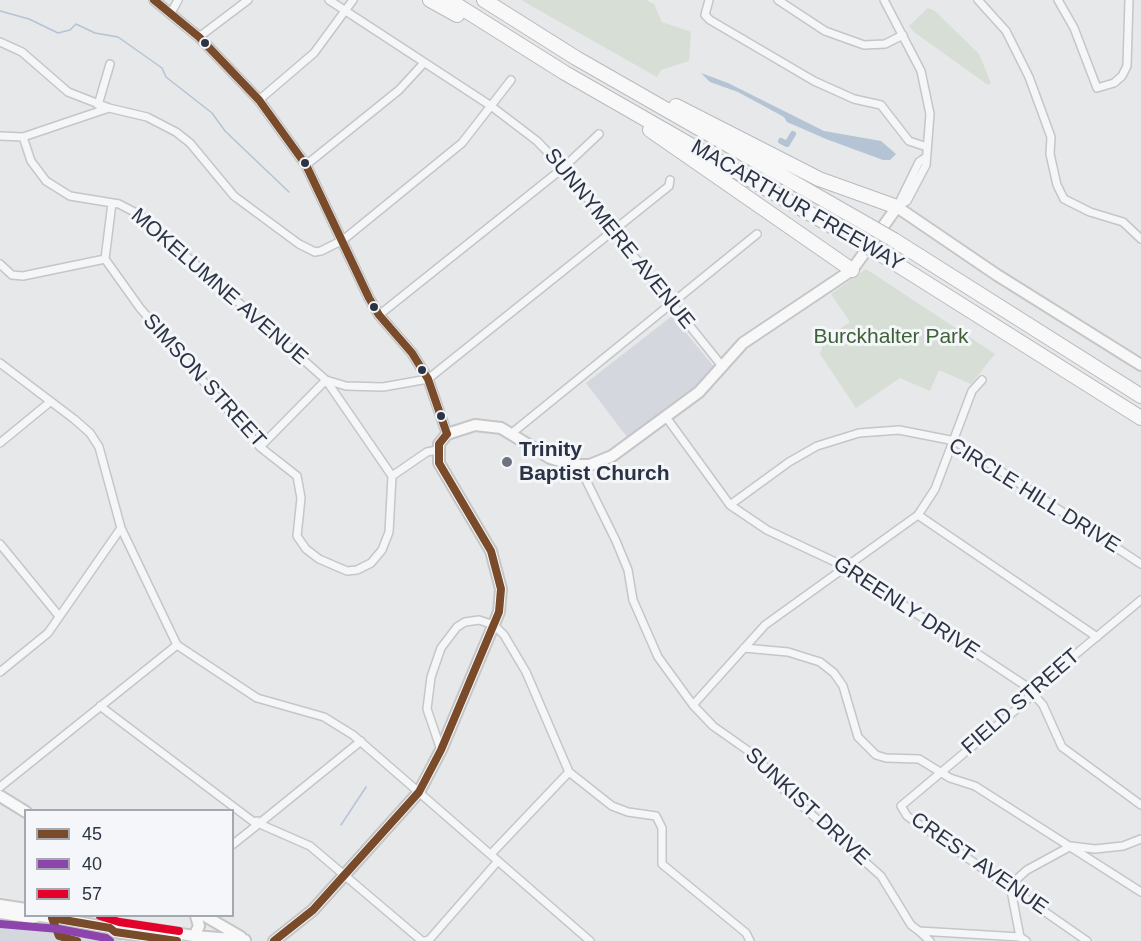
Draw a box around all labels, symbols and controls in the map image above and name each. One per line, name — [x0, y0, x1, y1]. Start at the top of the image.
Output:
unlabelled marker — [199, 37, 211, 49]
street label: MACARTHUR FREEWAY — [686, 135, 908, 277]
street label: SUNNYMERE AVENUE — [538, 144, 700, 334]
unlabelled marker — [299, 157, 311, 169]
street label: MOKELUMNE AVENUE — [125, 203, 313, 371]
unlabelled marker — [368, 301, 380, 313]
street label: SIMSON STREET — [137, 309, 271, 453]
park label: Burckhalter Park — [813, 324, 969, 350]
unlabelled marker — [416, 364, 428, 376]
unlabelled marker — [435, 410, 447, 422]
street label: CIRCLE HILL DRIVE — [944, 433, 1124, 559]
place label: Trinity Baptist Church — [519, 437, 670, 487]
marker: Trinity Baptist Church — [500, 455, 514, 469]
street label: GREENLY DRIVE — [828, 551, 984, 665]
street label: FIELD STREET — [957, 644, 1085, 760]
street label: SUNKIST DRIVE — [740, 743, 874, 871]
street label: CREST AVENUE — [906, 807, 1052, 921]
legend — [24, 809, 234, 917]
text: 45 — [82, 824, 102, 844]
text: 40 — [82, 854, 102, 874]
text: 57 — [82, 884, 102, 904]

